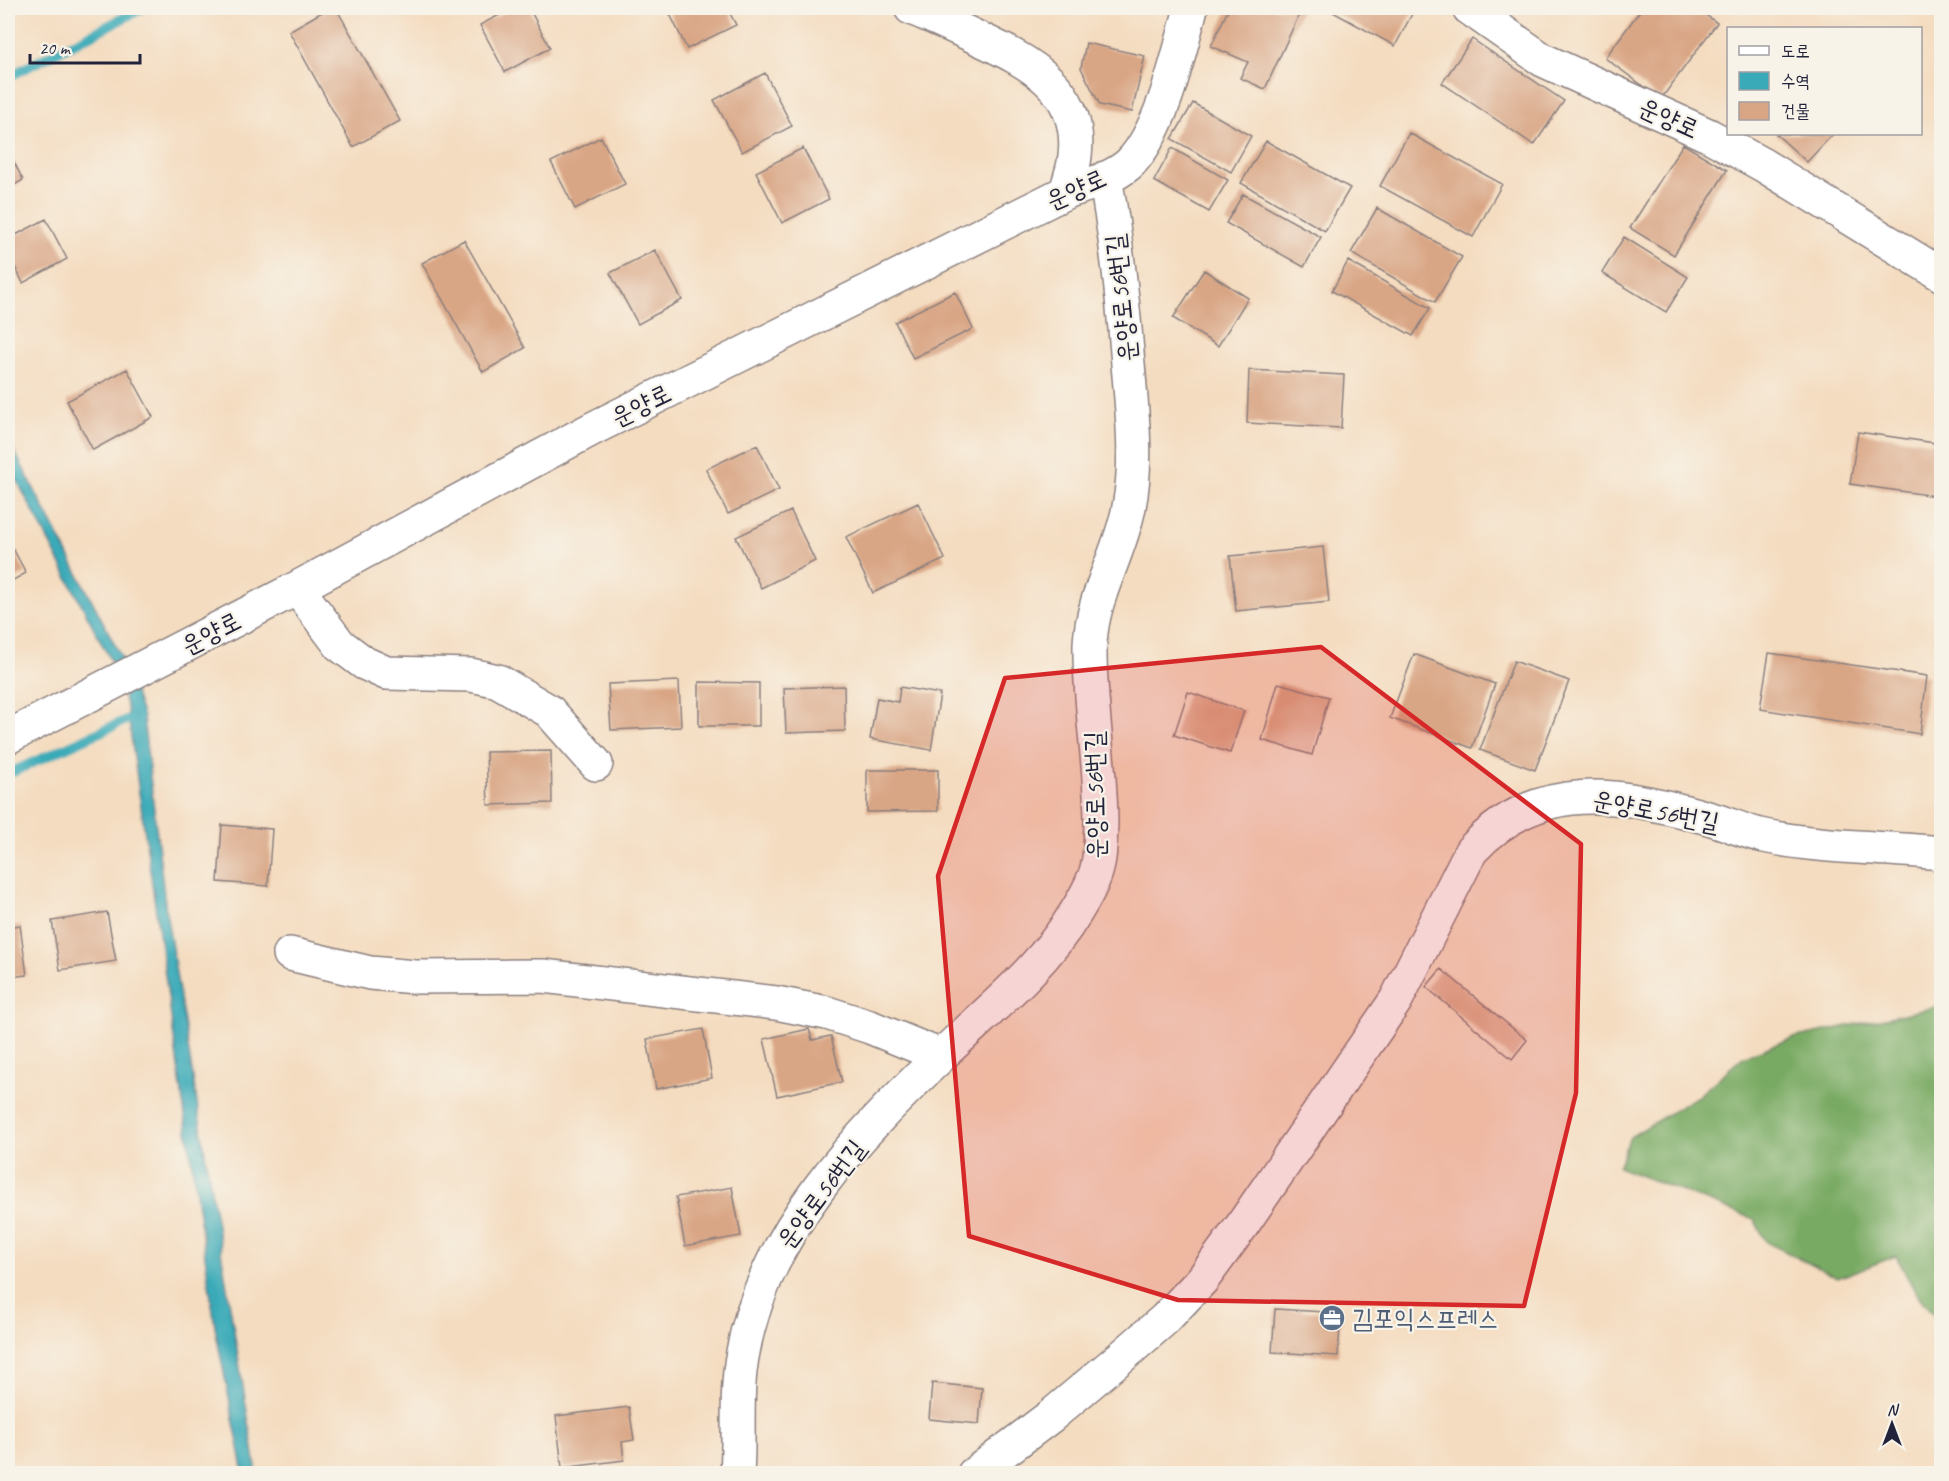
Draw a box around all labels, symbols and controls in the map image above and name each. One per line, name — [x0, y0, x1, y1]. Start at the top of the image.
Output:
scale bar — [30, 27, 140, 65]
legend — [1727, 27, 1922, 135]
text: 20 m — [39, 37, 72, 59]
text: 도로 — [1781, 40, 1810, 62]
text: 수역 — [1781, 70, 1810, 92]
street label: 운양로 — [1634, 90, 1704, 146]
text: 건물 — [1781, 100, 1810, 122]
street label: 운양로 — [1041, 161, 1111, 217]
street label: 운양로56번길 — [1098, 233, 1144, 363]
street label: 운양로 — [606, 376, 676, 434]
street label: 운양로 — [176, 604, 246, 662]
street label: 운양로56번길 — [1077, 731, 1113, 859]
street label: 운양로56번길 — [1590, 783, 1722, 839]
street label: 운양로56번길 — [769, 1133, 873, 1255]
place label: 김포익스프레스 — [1352, 1302, 1498, 1335]
office icon: 김포익스프레스 — [1317, 1303, 1347, 1333]
north arrow — [1862, 1394, 1922, 1454]
text: N — [1887, 1400, 1900, 1420]

